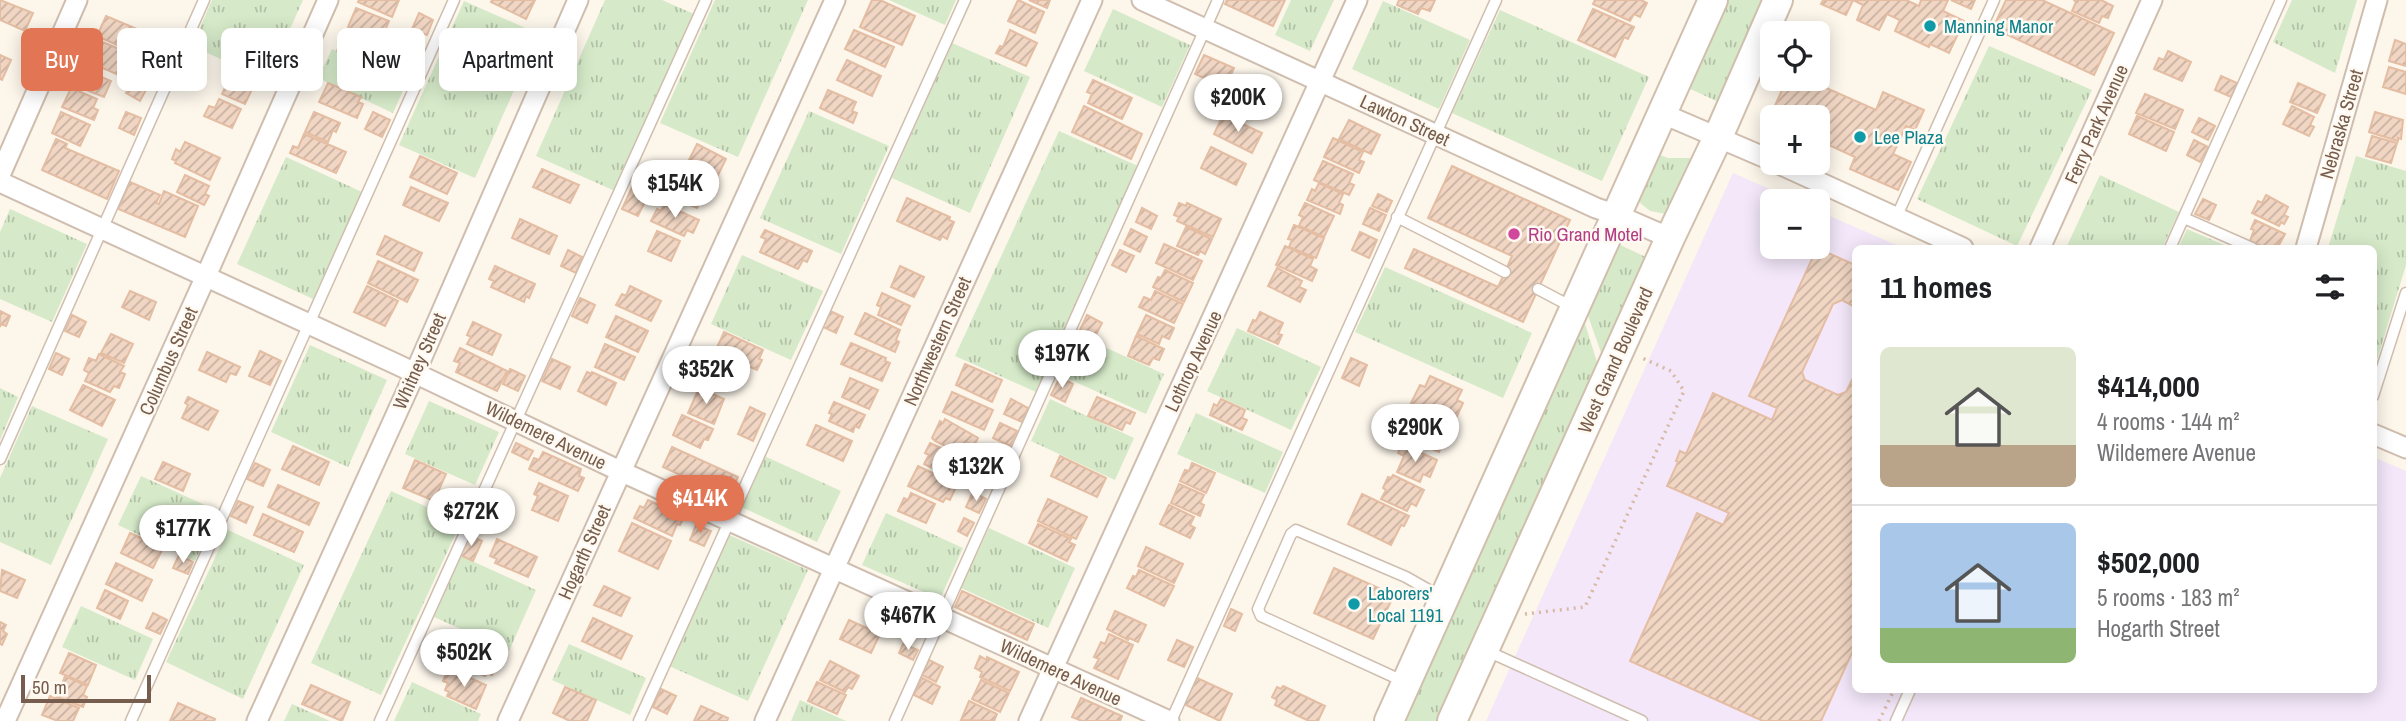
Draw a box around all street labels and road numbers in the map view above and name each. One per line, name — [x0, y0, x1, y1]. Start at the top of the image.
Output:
street label: Ferry Park Avenue — [2058, 60, 2134, 188]
street label: Nebraska Street — [2313, 66, 2369, 182]
street label: Lawton Street — [1356, 88, 1455, 152]
street label: Northwestern Street — [897, 272, 977, 410]
street label: West Grand Boulevard — [1571, 283, 1659, 437]
street label: Columbus Street — [133, 302, 204, 419]
street label: Lothrop Avenue — [1158, 306, 1228, 416]
street label: Whitney Street — [386, 308, 452, 413]
street label: Wildemere Avenue — [481, 395, 611, 475]
street label: Hogarth Street — [552, 500, 617, 604]
street label: Wildemere Avenue — [996, 632, 1126, 712]

